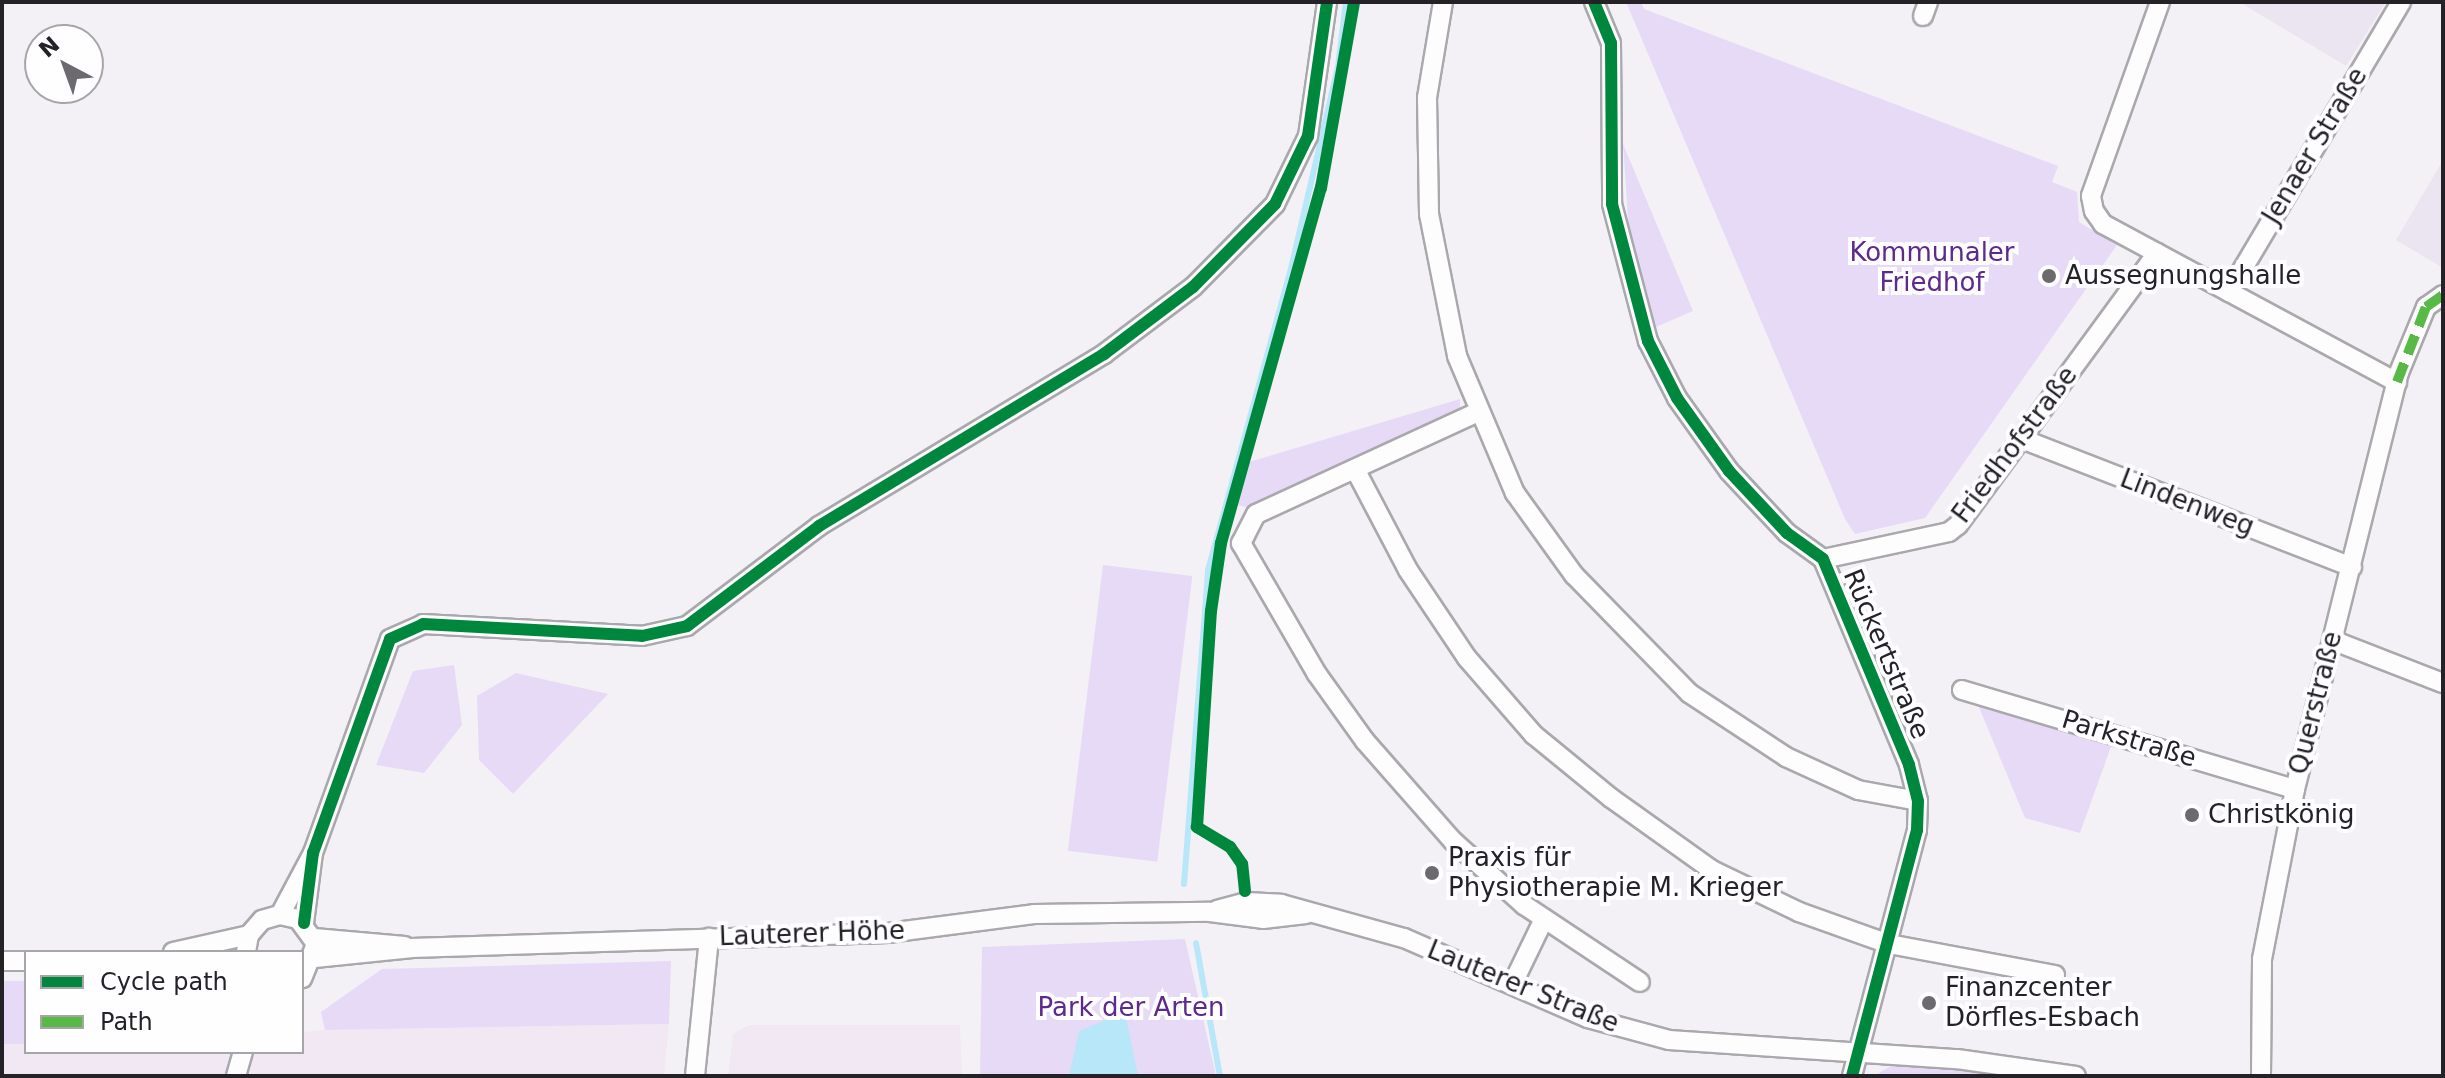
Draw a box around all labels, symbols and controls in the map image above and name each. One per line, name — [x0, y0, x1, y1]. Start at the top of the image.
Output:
north arrow — [24, 24, 104, 104]
text: N — [34, 32, 64, 63]
street label: Jenaer Straße — [2256, 62, 2374, 230]
park label: Kommunaler Friedhof — [1849, 237, 2015, 298]
place label: Aussegnungshalle — [2065, 260, 2301, 292]
marker: Aussegnungshalle — [2040, 267, 2058, 285]
street label: Friedhofstraße — [1946, 361, 2084, 529]
street label: Lindenweg — [2116, 463, 2258, 543]
street label: Rückertstraße — [1836, 564, 1936, 744]
street label: Querstraße — [2283, 628, 2349, 778]
street label: Parkstraße — [2058, 704, 2200, 774]
place label: Christkönig — [2208, 799, 2355, 831]
marker: Christkönig — [2183, 806, 2201, 824]
place label: Praxis für Physiotherapie M. Krieger — [1448, 842, 1783, 904]
marker: Praxis für Physiotherapie M. Krieger — [1423, 864, 1441, 882]
street label: Lauterer Höhe — [718, 915, 906, 953]
street label: Lauterer Straße — [1423, 934, 1623, 1040]
legend — [24, 950, 304, 1054]
text: Cycle path — [100, 968, 228, 996]
place label: Finanzcenter Dörfles-Esbach — [1945, 972, 2140, 1034]
park label: Park der Arten — [1037, 992, 1225, 1024]
marker: Finanzcenter Dörfles-Esbach — [1920, 994, 1938, 1012]
text: Path — [100, 1008, 153, 1036]

